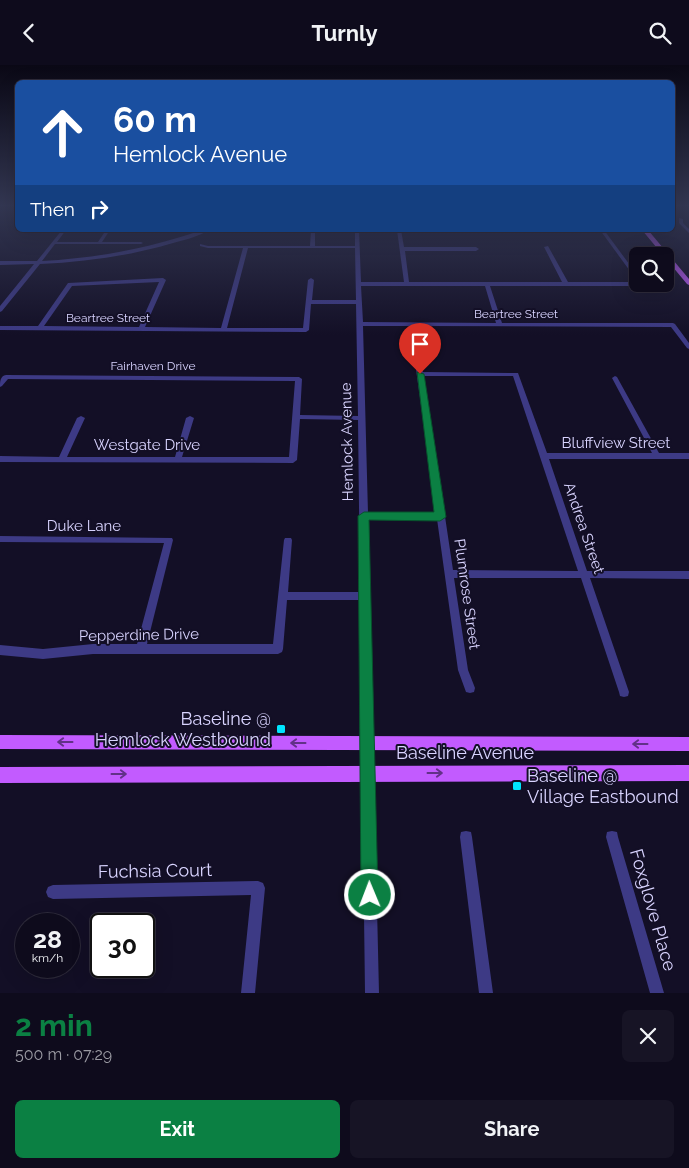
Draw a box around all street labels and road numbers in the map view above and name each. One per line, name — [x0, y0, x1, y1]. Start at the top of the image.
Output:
street label: Beartree Street — [474, 307, 558, 321]
street label: Beartree Street — [66, 311, 150, 325]
street label: Fairhaven Drive — [111, 359, 195, 373]
street label: Hemlock Avenue — [337, 382, 357, 502]
street label: Bluffview Street — [562, 434, 670, 452]
street label: Westgate Drive — [94, 436, 200, 454]
street label: Andrea Street — [560, 480, 608, 576]
street label: Duke Lane — [47, 517, 121, 535]
street label: Plumrose Street — [450, 538, 484, 650]
street label: Pepperdine Drive — [79, 625, 199, 645]
street label: Baseline Avenue — [396, 742, 534, 763]
street label: Foxglove Place — [626, 846, 681, 974]
street label: Fuchsia Court — [98, 859, 212, 882]

